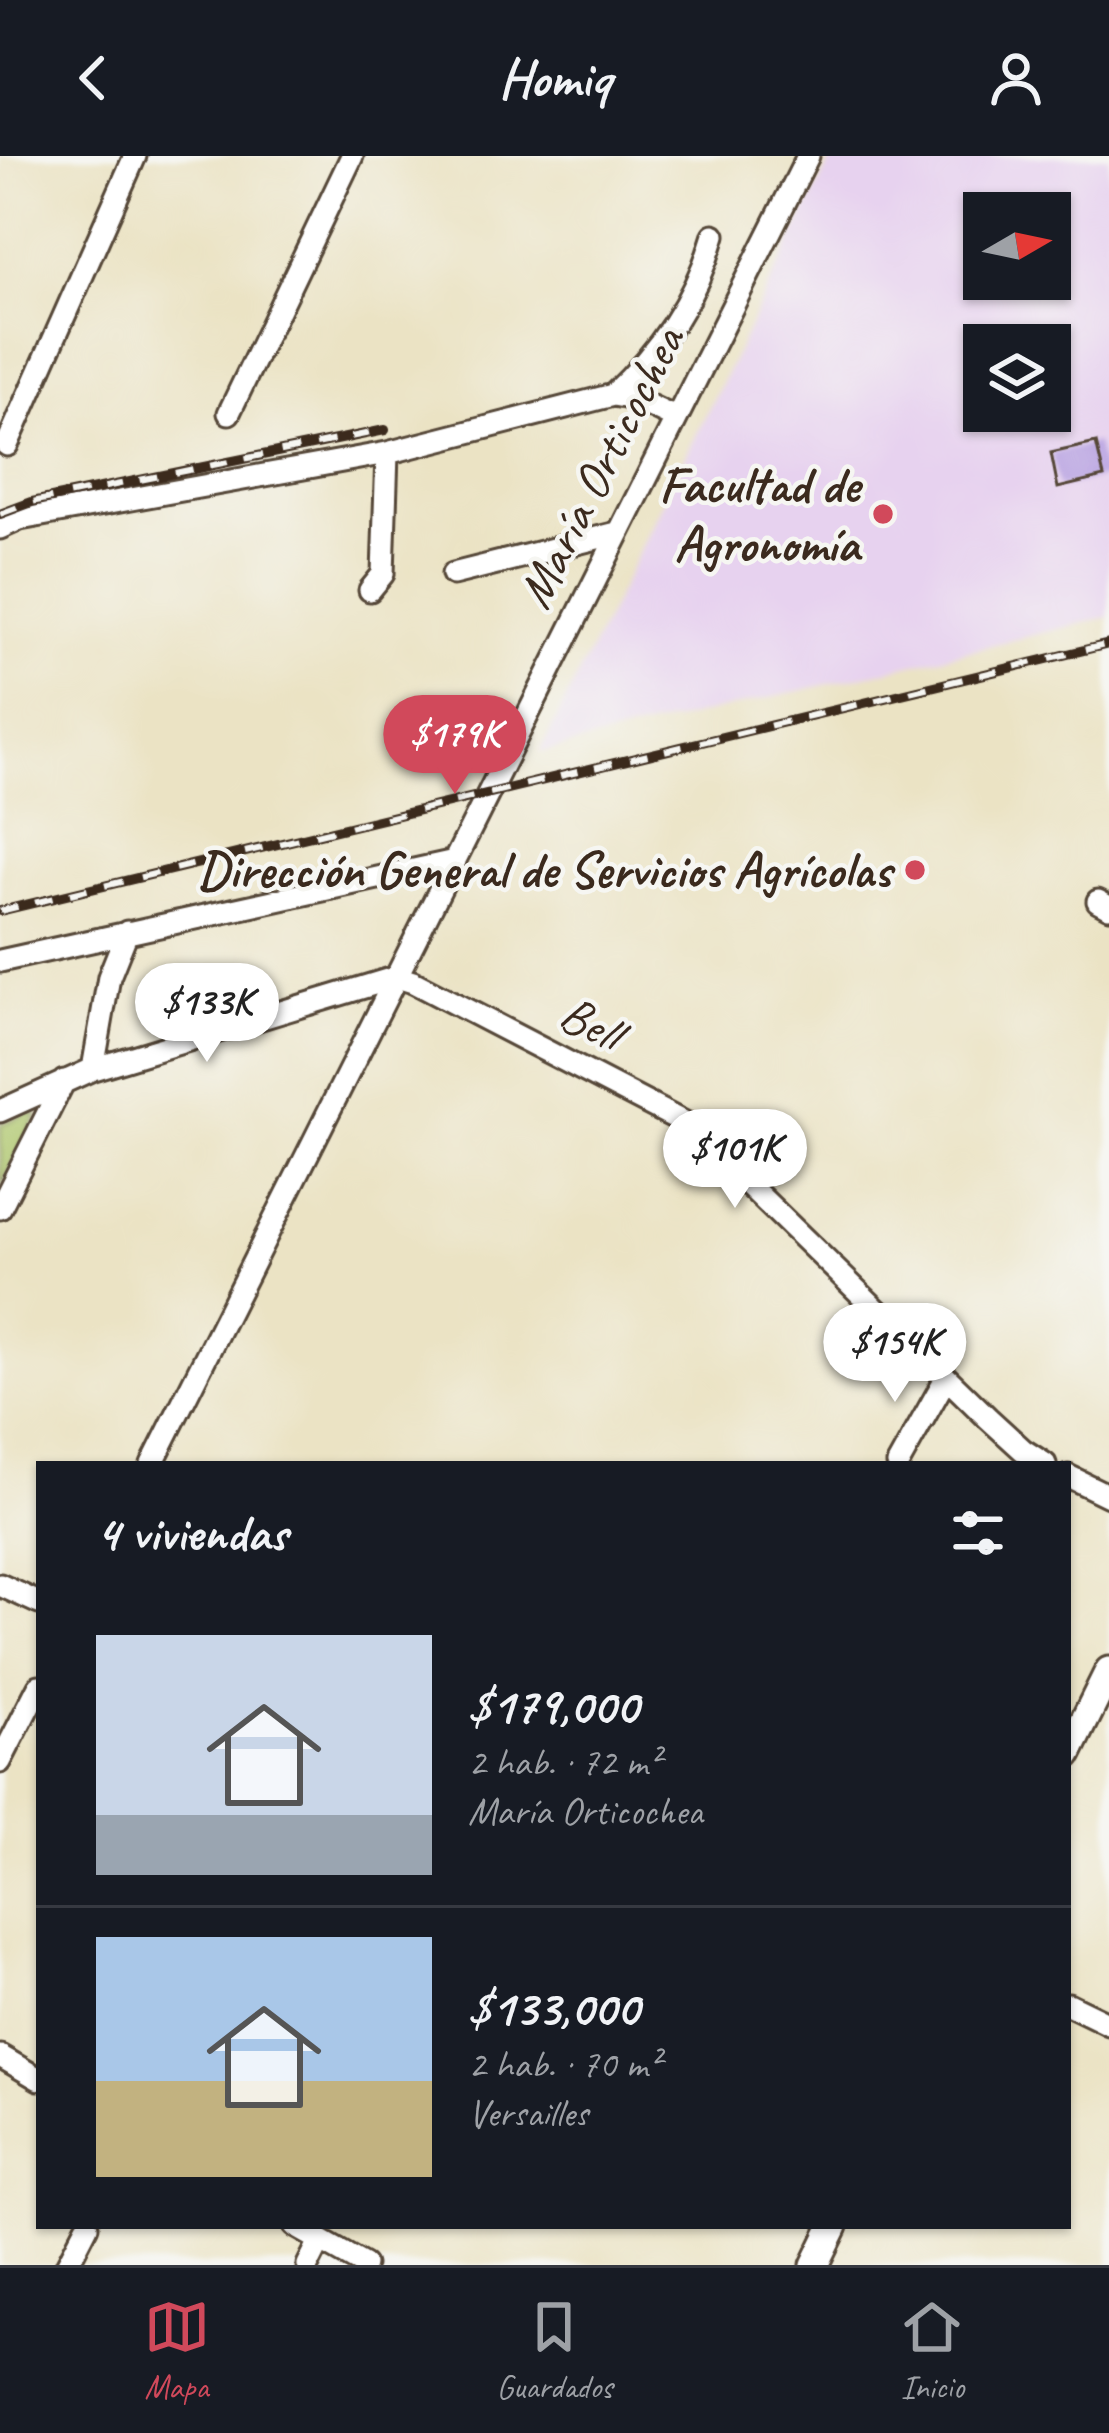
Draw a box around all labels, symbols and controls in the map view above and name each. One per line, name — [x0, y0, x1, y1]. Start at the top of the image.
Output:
text: Homiq — [498, 44, 611, 112]
icon: back — [60, 45, 126, 111]
icon: person — [983, 45, 1049, 111]
north arrow — [963, 192, 1071, 300]
map controls — [963, 192, 1071, 432]
street label: María Orticochea — [502, 313, 700, 618]
button: layers — [963, 324, 1071, 432]
place label: Facultad de Agronomía — [659, 453, 864, 576]
marker: Facultad de Agronomía — [870, 501, 896, 527]
pin: $179K — [371, 695, 539, 797]
text: $179K — [410, 709, 500, 758]
place label: Dirección General de Servicios Agrícolas — [198, 838, 896, 902]
marker: Dirección General de Servicios Agrícolas — [902, 857, 928, 883]
pin: $133K — [123, 963, 291, 1065]
text: $133K — [162, 977, 252, 1026]
street label: Bell — [549, 981, 640, 1069]
pin: $101K — [651, 1109, 819, 1211]
text: $101K — [690, 1123, 780, 1172]
pin: $154K — [811, 1303, 979, 1405]
text: $154K — [850, 1317, 940, 1366]
icon: filters — [945, 1500, 1011, 1566]
text: 4 viviendas — [96, 1501, 287, 1565]
text: $179,000 — [468, 1674, 638, 1738]
icon: home — [192, 1683, 336, 1827]
text: 2 hab. · 72 m² — [468, 1738, 660, 1787]
text: María Orticochea — [468, 1787, 703, 1836]
text: $133,000 — [468, 1976, 639, 2040]
icon: home — [192, 1985, 336, 2129]
text: 2 hab. · 70 m² — [468, 2040, 660, 2089]
text: Versailles — [468, 2089, 588, 2138]
tab: Mapa — [144, 2294, 210, 2408]
tab: Guardados — [497, 2294, 612, 2408]
tab: Inicio — [899, 2294, 965, 2408]

